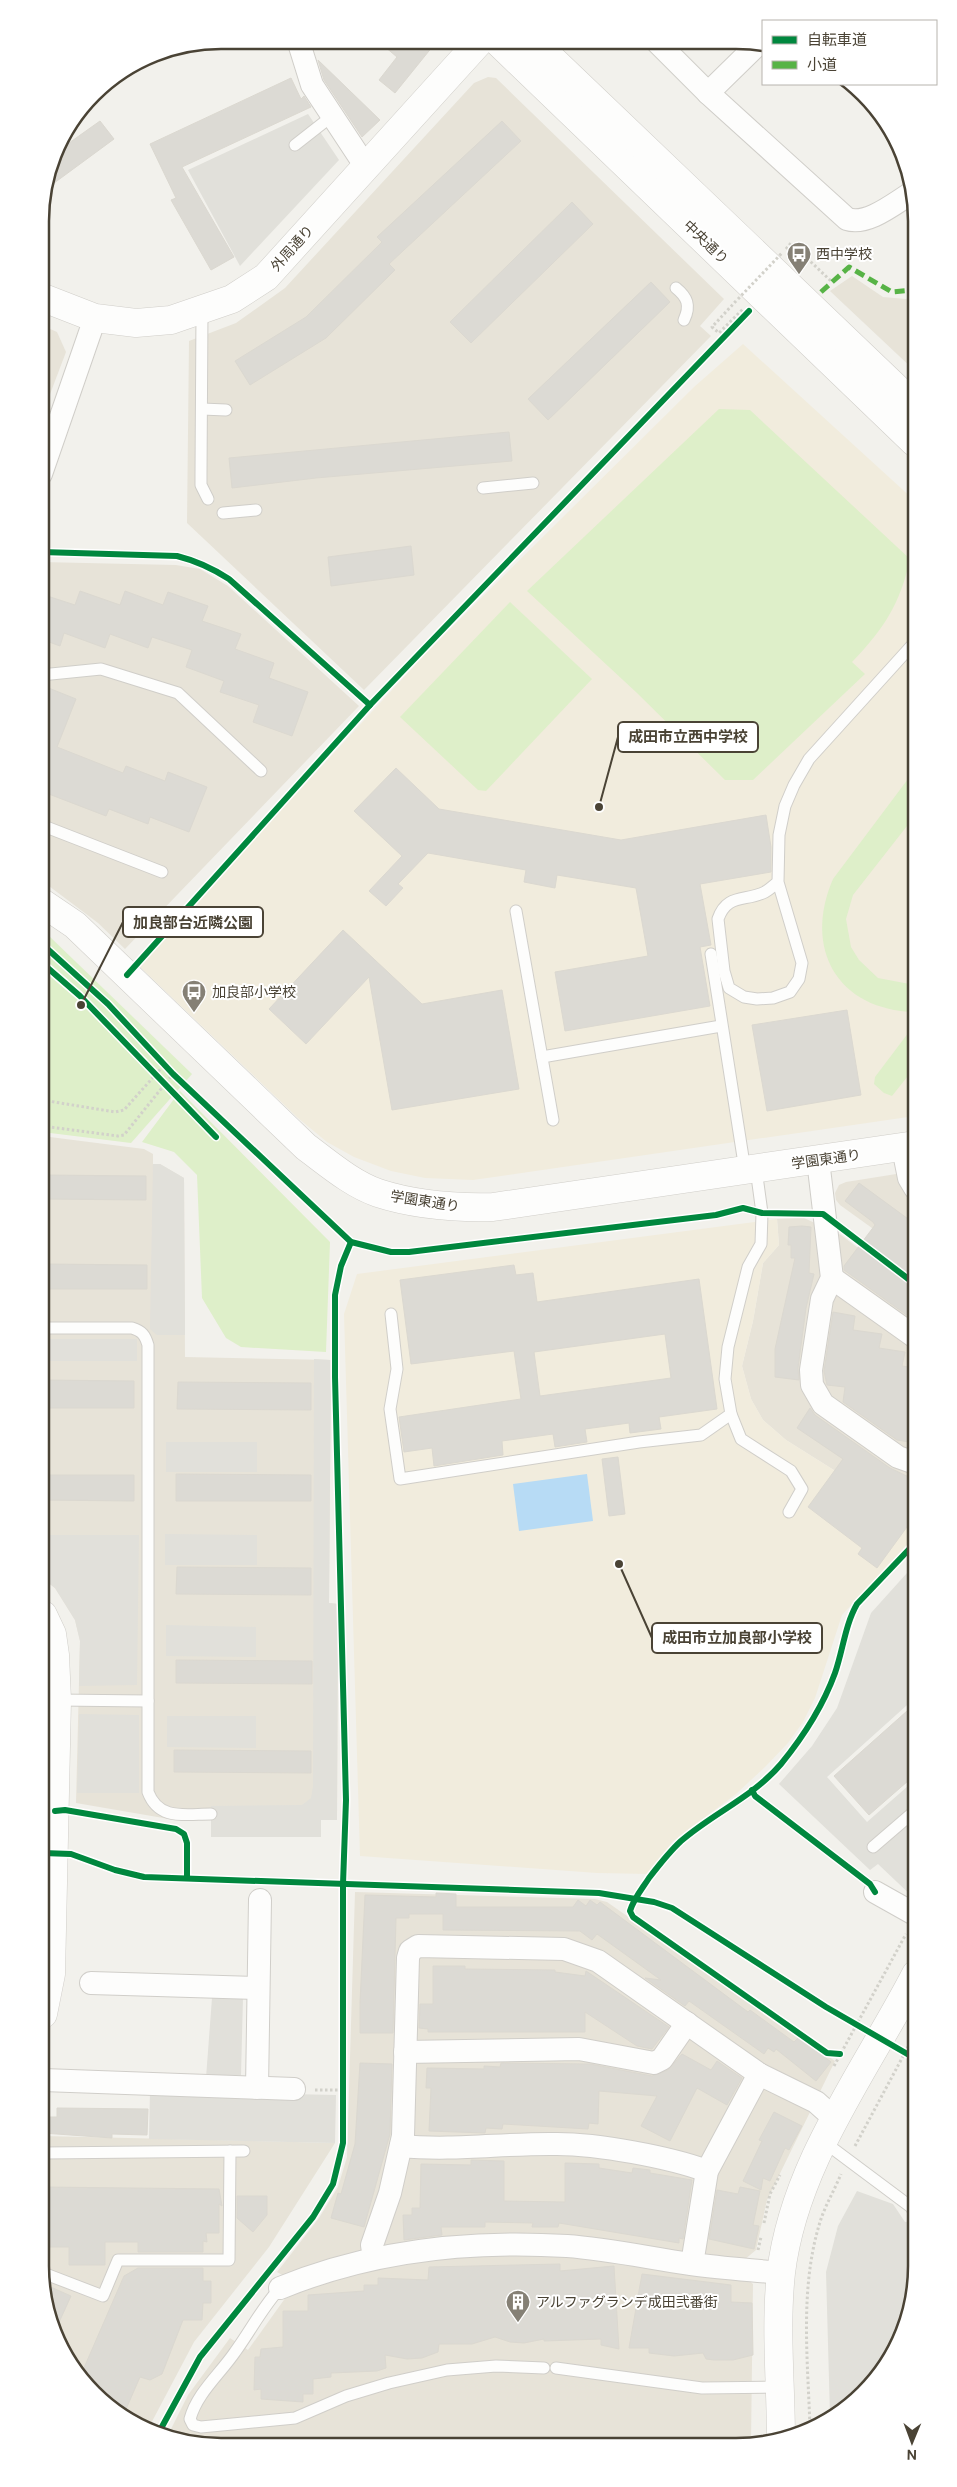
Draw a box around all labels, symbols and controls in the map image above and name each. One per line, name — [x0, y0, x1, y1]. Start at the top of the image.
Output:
legend — [762, 20, 937, 85]
text: 自転車道 — [807, 30, 867, 50]
text: 小道 — [807, 55, 837, 75]
street label: 中央通り — [680, 216, 732, 268]
street label: 外周通り — [267, 221, 317, 275]
bus stop icon: 西中学校 — [786, 241, 812, 275]
place label: 西中学校 — [816, 245, 872, 263]
callout: 成田市立西中学校 — [618, 722, 758, 752]
text: 成田市立西中学校 — [628, 727, 748, 747]
callout: 加良部台近隣公園 — [123, 907, 263, 937]
text: 加良部台近隣公園 — [133, 913, 253, 933]
bus stop icon: 加良部小学校 — [181, 979, 207, 1013]
place label: 加良部小学校 — [212, 983, 296, 1001]
street label: 学園東通り — [790, 1145, 862, 1173]
street label: 学園東通り — [389, 1187, 461, 1215]
callout: 成田市立加良部小学校 — [652, 1623, 822, 1653]
text: 成田市立加良部小学校 — [662, 1628, 812, 1648]
building icon: アルファグランデ成田弐番街 — [505, 2289, 531, 2323]
place label: アルファグランデ成田弐番街 — [536, 2293, 718, 2311]
north arrow — [887, 2417, 937, 2467]
text: N — [907, 2446, 917, 2464]

